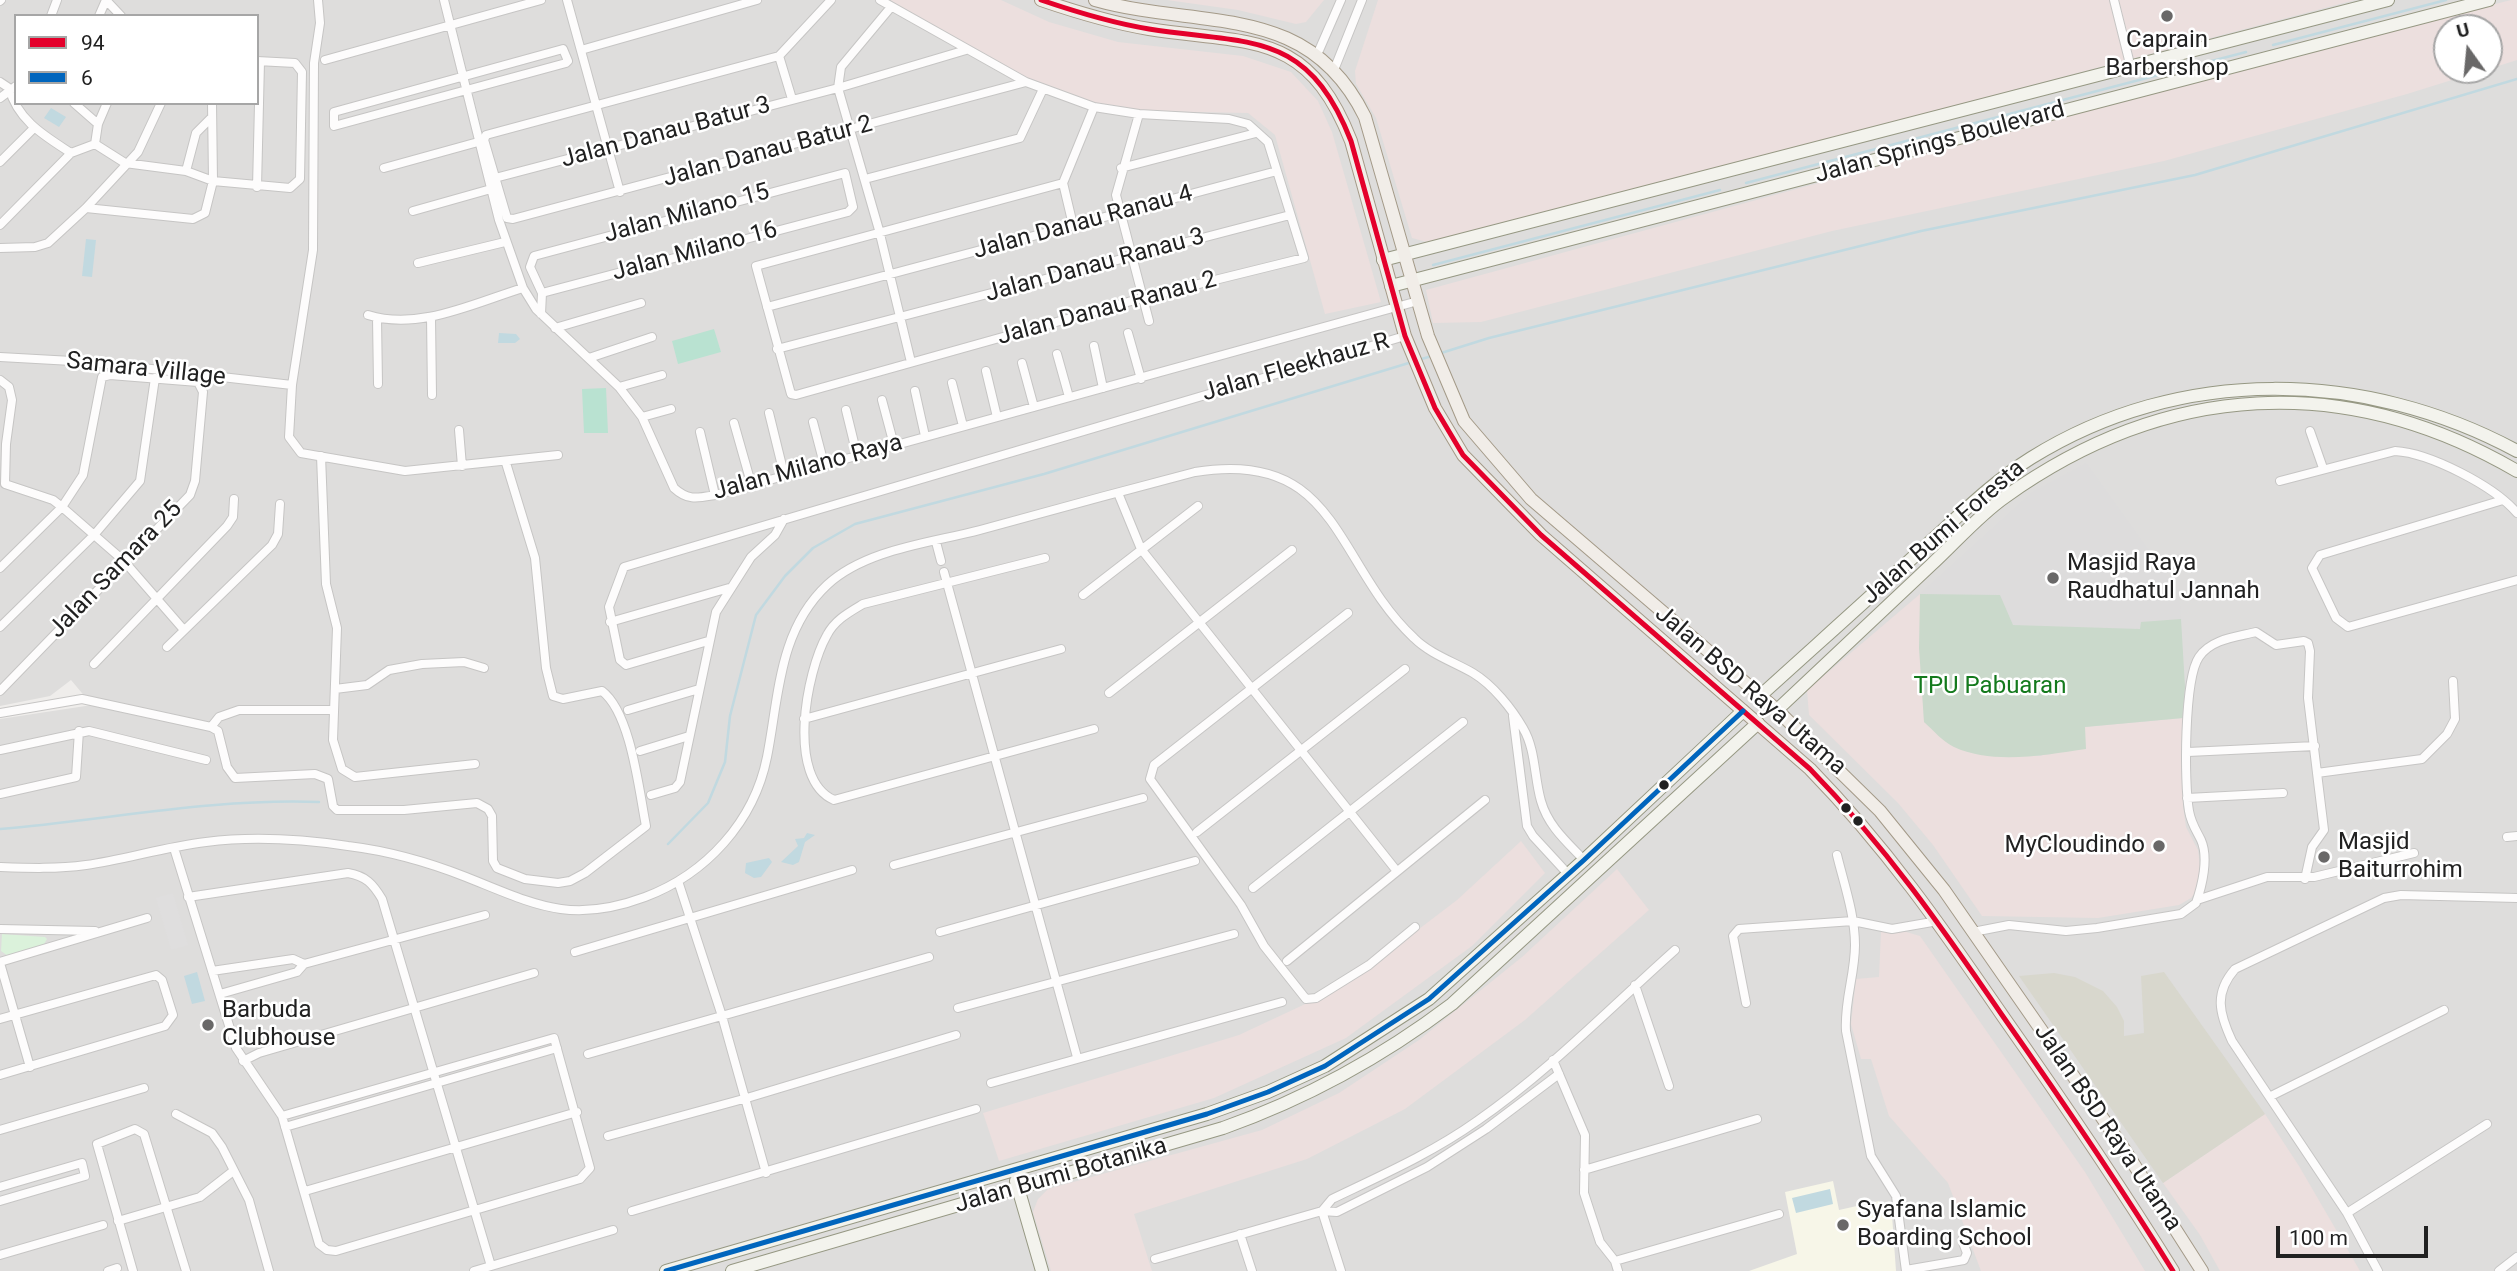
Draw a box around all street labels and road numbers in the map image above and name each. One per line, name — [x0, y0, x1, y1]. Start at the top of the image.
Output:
street label: Jalan Danau Batur 3 — [558, 91, 774, 175]
street label: Jalan Springs Boulevard — [1812, 96, 2068, 190]
street label: Jalan Danau Batur 2 — [660, 110, 876, 194]
street label: Jalan Milano 15 — [601, 178, 773, 250]
street label: Jalan Danau Ranau 4 — [970, 180, 1196, 266]
street label: Jalan Milano 16 — [609, 216, 781, 288]
street label: Jalan Danau Ranau 3 — [982, 223, 1208, 309]
street label: Jalan Danau Ranau 2 — [994, 266, 1220, 352]
street label: Jalan Fleekhauz R — [1199, 328, 1393, 408]
street label: Samara Village — [65, 347, 227, 393]
street label: Jalan Milano Raya — [710, 429, 906, 507]
street label: Jalan Bumi Foresta — [1857, 455, 2031, 611]
street label: Jalan Samara 25 — [43, 495, 189, 645]
street label: Jalan BSD Raya Utama — [1649, 600, 1851, 782]
street label: Jalan BSD Raya Utama — [2027, 1019, 2187, 1237]
street label: Jalan Bumi Botanika — [952, 1132, 1170, 1220]

